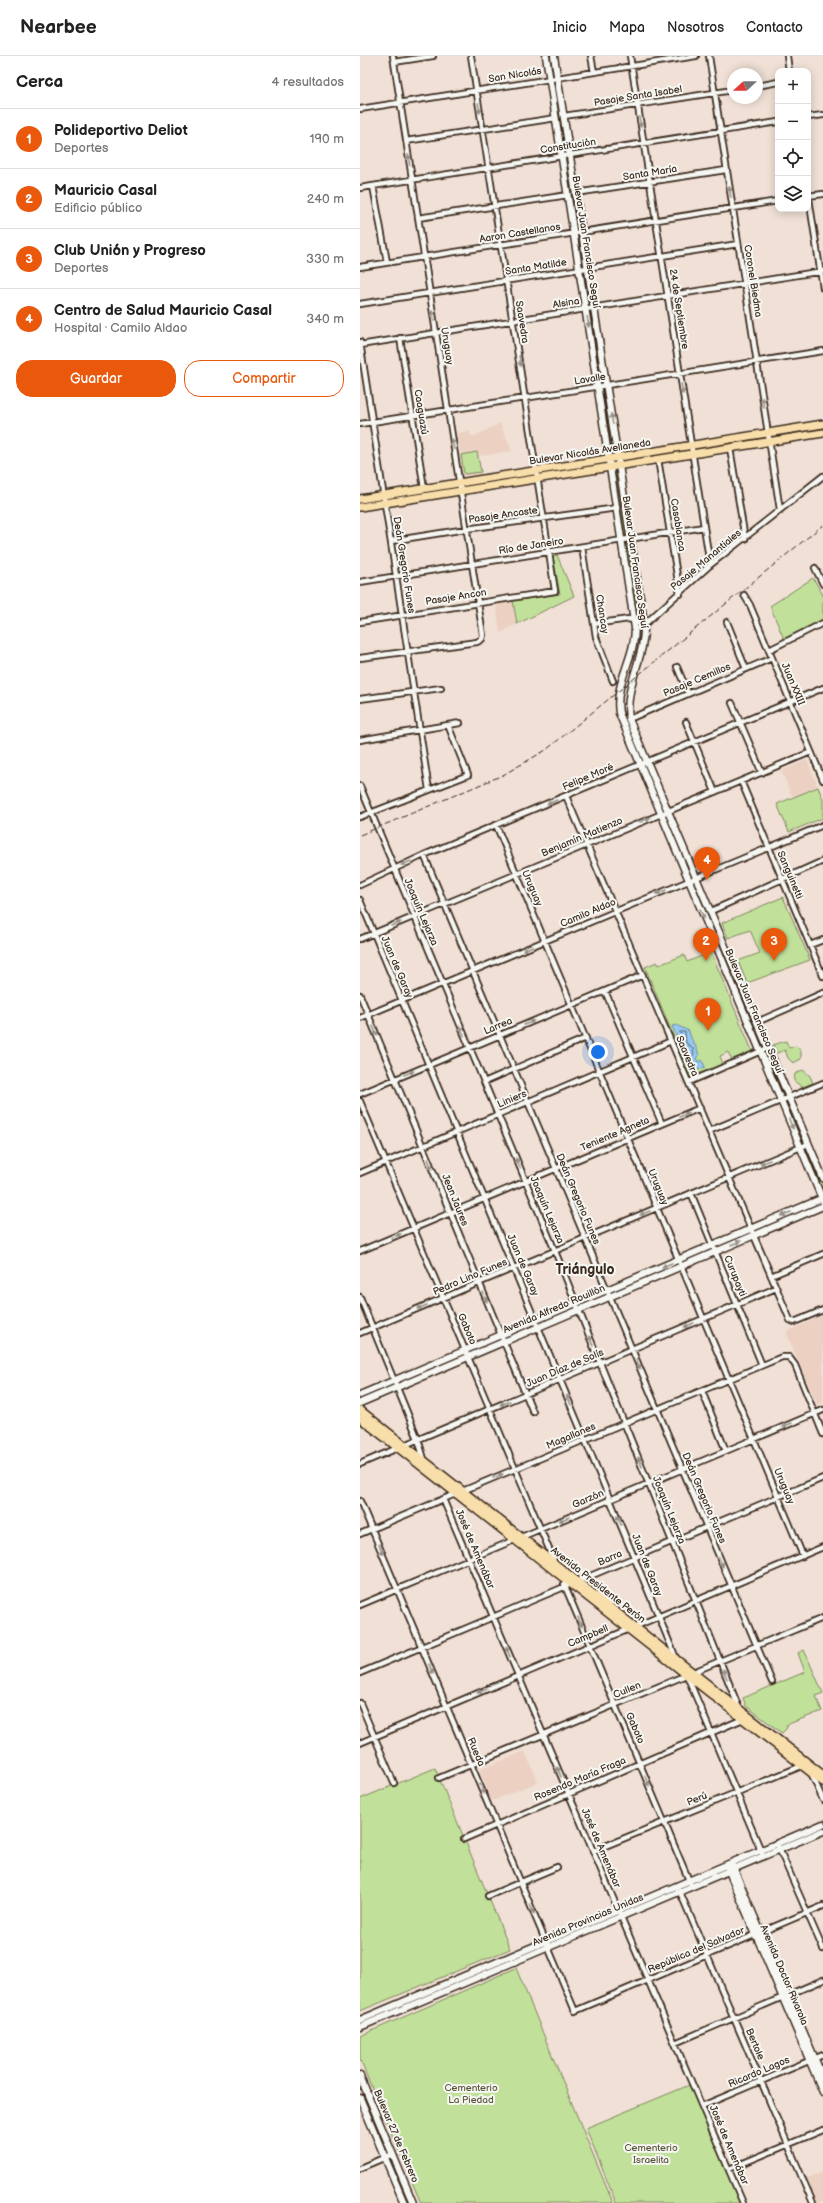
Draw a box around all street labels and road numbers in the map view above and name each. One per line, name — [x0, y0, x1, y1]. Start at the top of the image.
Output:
street label: San Nicolás — [488, 65, 542, 85]
street label: Pasaje Santa Isabel — [593, 83, 683, 109]
street label: Constitución — [539, 136, 597, 156]
street label: Santa María — [622, 163, 678, 183]
street label: Bulevar Juan Francisco Seguí — [570, 175, 602, 310]
street label: Aaron Castellanos — [479, 221, 561, 245]
street label: Coronel Biedma — [741, 244, 765, 318]
street label: Santa Matilde — [504, 256, 568, 278]
street label: 24 de Septiembre — [667, 268, 691, 350]
street label: Alsina — [552, 295, 581, 311]
street label: Saavedra — [513, 300, 531, 344]
street label: Uruguay — [438, 326, 456, 366]
street label: Lavalle — [573, 371, 607, 387]
street label: Caaguazú — [411, 388, 431, 436]
street label: Bulevar Nicolás Avellaneda — [528, 436, 652, 468]
street label: Bulevar Juan Francisco Seguí — [620, 495, 650, 630]
street label: Casablanca — [668, 498, 688, 553]
street label: Pasaje Ancaste — [468, 504, 538, 526]
street label: Deán Gregorio Funes — [390, 516, 418, 614]
street label: Pasaje Manantiales — [668, 527, 744, 593]
street label: Río de Janeiro — [498, 535, 565, 557]
street label: Pasaje Ancon — [425, 586, 488, 608]
street label: Chancay — [593, 594, 611, 635]
street label: Pasaje Cemillos — [662, 660, 732, 700]
street label: Juan XXIII — [779, 661, 807, 707]
street label: Felipe Moré — [561, 761, 615, 793]
street label: Benjamín Matienzo — [540, 814, 625, 860]
street label: Sanguinetti — [774, 849, 806, 901]
street label: Uruguay — [519, 868, 545, 908]
street label: Joaquín Lejarza — [401, 877, 441, 948]
street label: Camilo Aldao — [558, 896, 618, 930]
street label: Juan de Garay — [379, 934, 416, 1000]
street label: Bulevar Juan Francisco Seguí — [722, 947, 786, 1076]
street label: Larrea — [482, 1015, 514, 1037]
street label: Saavedra — [673, 1034, 701, 1078]
street label: Liniers — [496, 1087, 528, 1110]
street label: Teniente Agneta — [579, 1114, 651, 1154]
street label: Deán Gregorio Funes — [553, 1152, 603, 1246]
street label: Uruguay — [645, 1167, 671, 1207]
street label: Jean Jaures — [439, 1172, 471, 1228]
street label: Joaquín Lejarza — [527, 1175, 567, 1246]
street label: Juan de Garay — [505, 1232, 542, 1298]
street label: Curupayti — [721, 1254, 749, 1298]
street label: Pedro Lino Funes — [431, 1256, 509, 1298]
street label: Avenida Alfredo Rouillón — [501, 1282, 607, 1336]
street label: Gaboto — [455, 1312, 479, 1347]
street label: Juan Díaz de Solís — [524, 1346, 606, 1390]
street label: Magallanes — [545, 1420, 597, 1452]
street label: Deán Gregorio Funes — [679, 1451, 729, 1545]
street label: Uruguay — [771, 1466, 797, 1506]
street label: Joaquín Lejarza — [650, 1474, 688, 1546]
street label: Garzón — [570, 1487, 606, 1511]
street label: José de Amenábar — [453, 1507, 497, 1591]
street label: Juan de Garay — [629, 1532, 665, 1598]
street label: Avenida Presidente Perón — [548, 1544, 648, 1626]
street label: Barra — [596, 1547, 624, 1568]
street label: Campbell — [566, 1622, 610, 1650]
street label: Cullen — [611, 1679, 643, 1701]
street label: Gaboto — [623, 1711, 647, 1746]
street label: Rueda — [465, 1736, 488, 1768]
street label: Rosendo María Fraga — [532, 1754, 628, 1804]
street label: Perú — [685, 1790, 709, 1808]
street label: José de Amenábar — [579, 1806, 623, 1890]
street label: Avenida Provincias Unidas — [531, 1891, 645, 1949]
street label: Avenida Doctor Rivarola — [757, 1923, 811, 2027]
street label: República del Salvador — [646, 1924, 746, 1976]
street label: Bertole — [743, 2026, 767, 2062]
street label: Ricardo Lagos — [727, 2054, 792, 2090]
street label: Bulevar 27 de Febrero — [371, 2088, 421, 2185]
street label: José de Amenábar — [707, 2103, 751, 2187]

